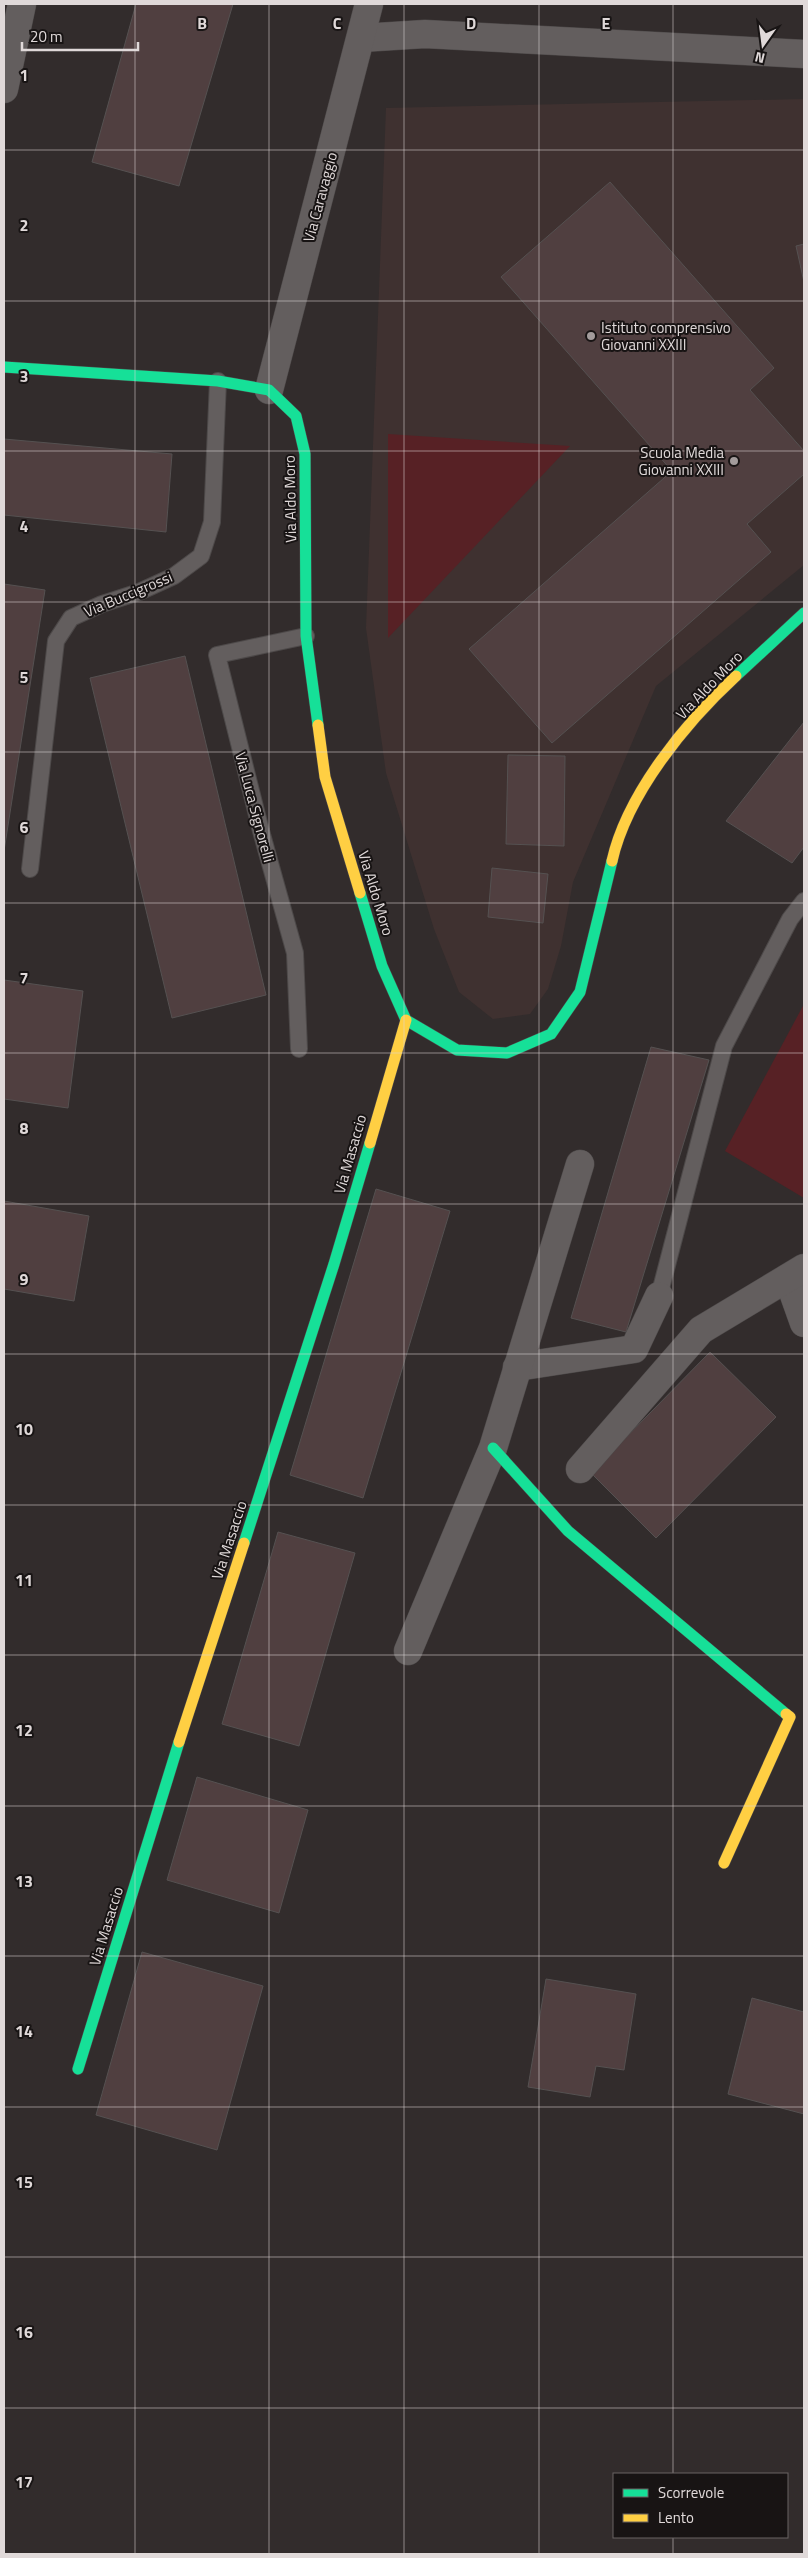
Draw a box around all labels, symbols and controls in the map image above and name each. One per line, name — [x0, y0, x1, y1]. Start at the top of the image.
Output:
text: B — [197, 11, 207, 35]
text: C — [333, 11, 342, 35]
text: D — [466, 11, 476, 35]
text: E — [602, 11, 611, 35]
scale bar — [22, 20, 139, 52]
north arrow — [738, 20, 788, 70]
text: 20 m — [30, 25, 63, 48]
text: N — [752, 47, 767, 69]
text: 1 — [20, 63, 28, 87]
street label: Via Caravaggio — [297, 149, 343, 245]
text: 2 — [20, 213, 28, 237]
place label: Istituto comprensivo Giovanni XXIII — [601, 316, 731, 356]
marker: Istituto comprensivo Giovanni XXIII — [585, 330, 597, 342]
text: 3 — [20, 364, 28, 388]
place label: Scuola Media Giovanni XXIII — [639, 441, 724, 481]
street label: Via Aldo Moro — [278, 455, 302, 543]
marker: Scuola Media Giovanni XXIII — [728, 455, 740, 467]
text: 4 — [20, 514, 29, 538]
street label: Via Buccigrossi — [80, 565, 176, 623]
street label: Via Aldo Moro — [670, 645, 748, 725]
text: 5 — [20, 665, 29, 689]
street label: Via Luca Signorelli — [229, 749, 281, 865]
text: 6 — [20, 815, 29, 839]
street label: Via Aldo Moro — [352, 848, 400, 938]
text: 7 — [20, 966, 28, 990]
street label: Via Masaccio — [328, 1112, 372, 1196]
text: 8 — [20, 1116, 29, 1140]
text: 9 — [20, 1267, 29, 1291]
text: 10 — [15, 1417, 33, 1441]
street label: Via Masaccio — [205, 1498, 253, 1582]
text: 11 — [15, 1568, 33, 1592]
text: 12 — [15, 1718, 33, 1742]
text: 13 — [15, 1869, 33, 1893]
street label: Via Masaccio — [83, 1884, 129, 1968]
text: 14 — [15, 2019, 33, 2043]
text: 15 — [15, 2170, 33, 2194]
text: 16 — [15, 2320, 33, 2344]
text: 17 — [15, 2470, 33, 2494]
legend — [613, 2473, 788, 2538]
text: Scorrevole — [658, 2481, 724, 2504]
text: Lento — [658, 2506, 694, 2529]

